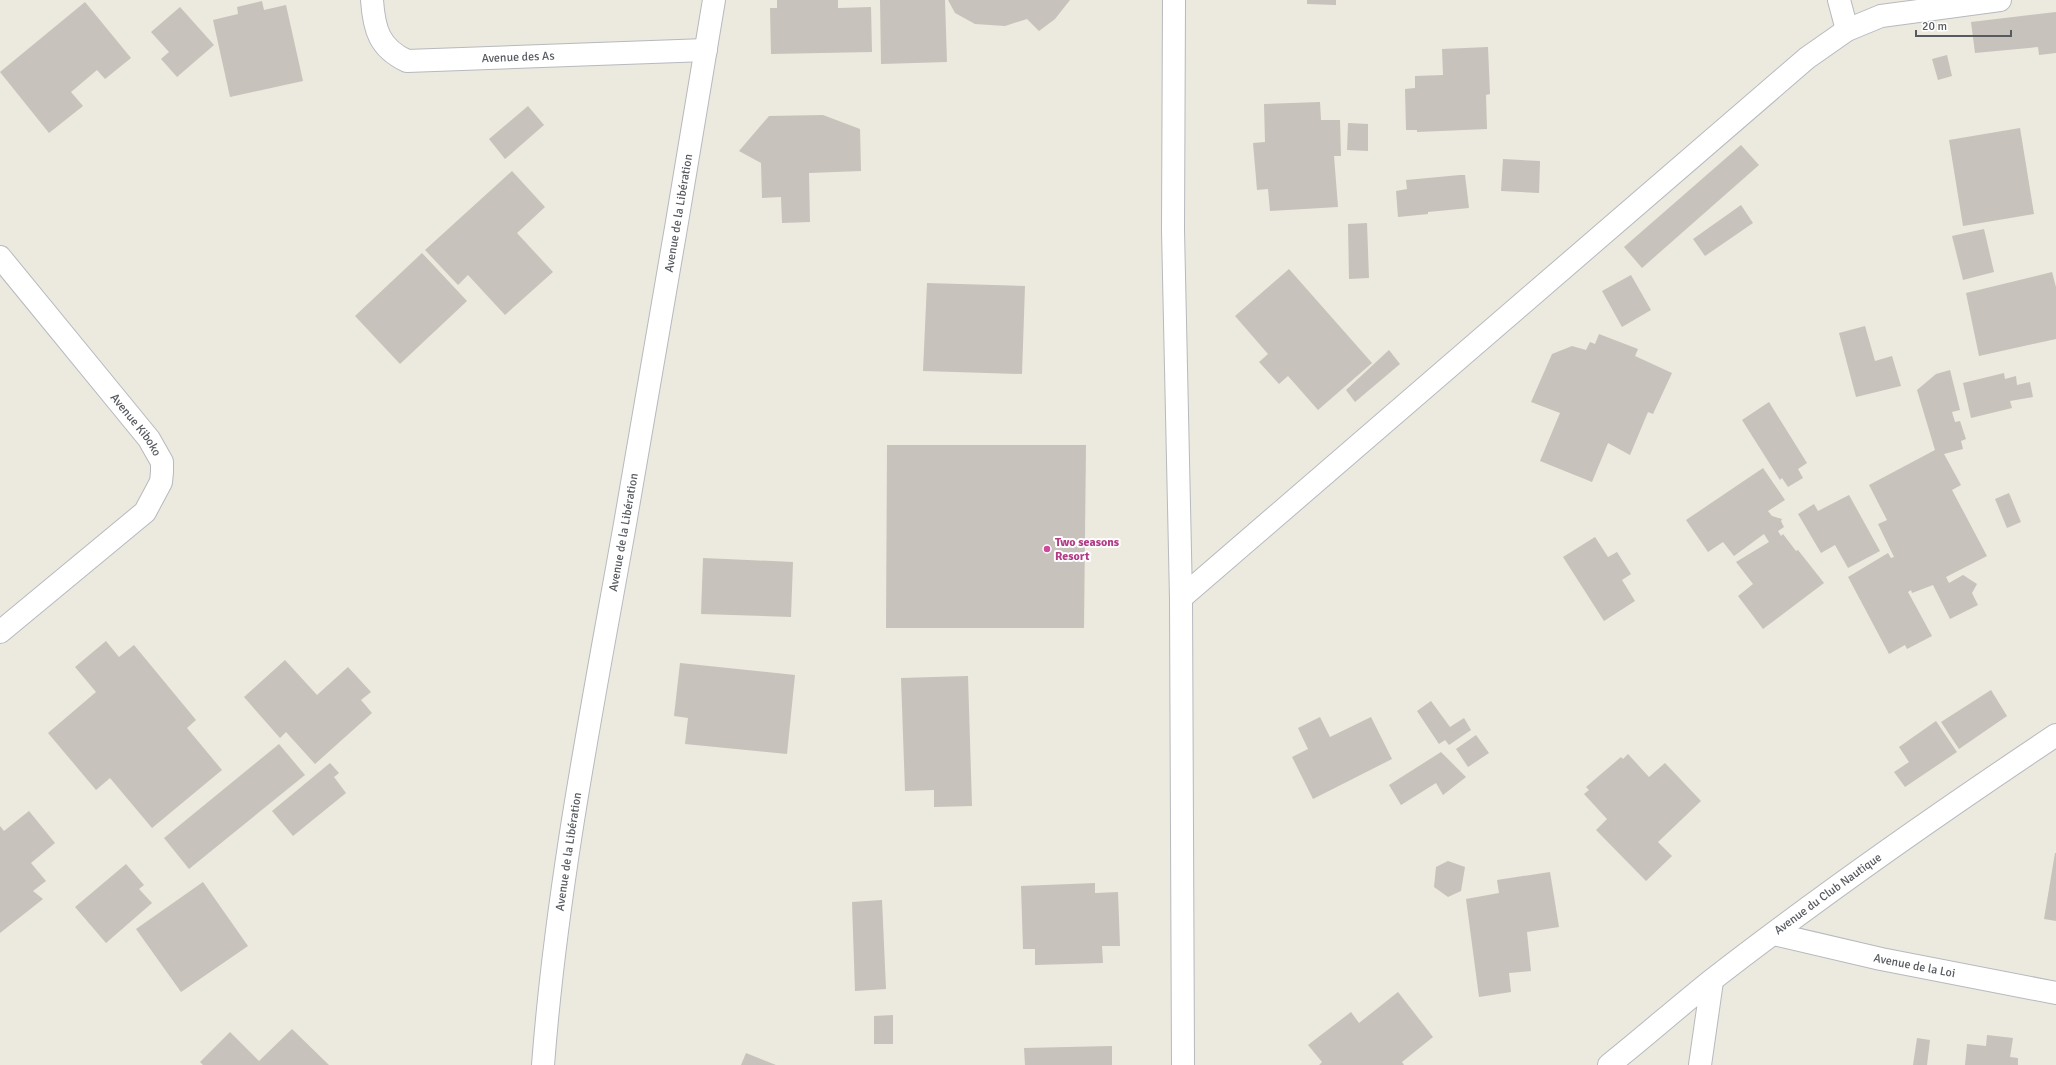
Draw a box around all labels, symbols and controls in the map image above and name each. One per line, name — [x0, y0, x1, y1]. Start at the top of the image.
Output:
scale bar — [1916, 12, 2011, 38]
text: 20 m — [1922, 19, 1947, 34]
street label: Avenue des As — [481, 49, 555, 66]
street label: Avenue de la Libération — [662, 153, 696, 273]
street label: Avenue Kiboko — [107, 391, 164, 459]
street label: Avenue de la Libération — [606, 472, 642, 593]
place label: Two seasons Resort — [1055, 535, 1120, 564]
marker: Two seasons Resort — [1042, 544, 1052, 554]
street label: Avenue de la Libération — [553, 791, 585, 912]
street label: Avenue du Club Nautique — [1771, 850, 1885, 938]
street label: Avenue de la Loi — [1872, 951, 1957, 981]

